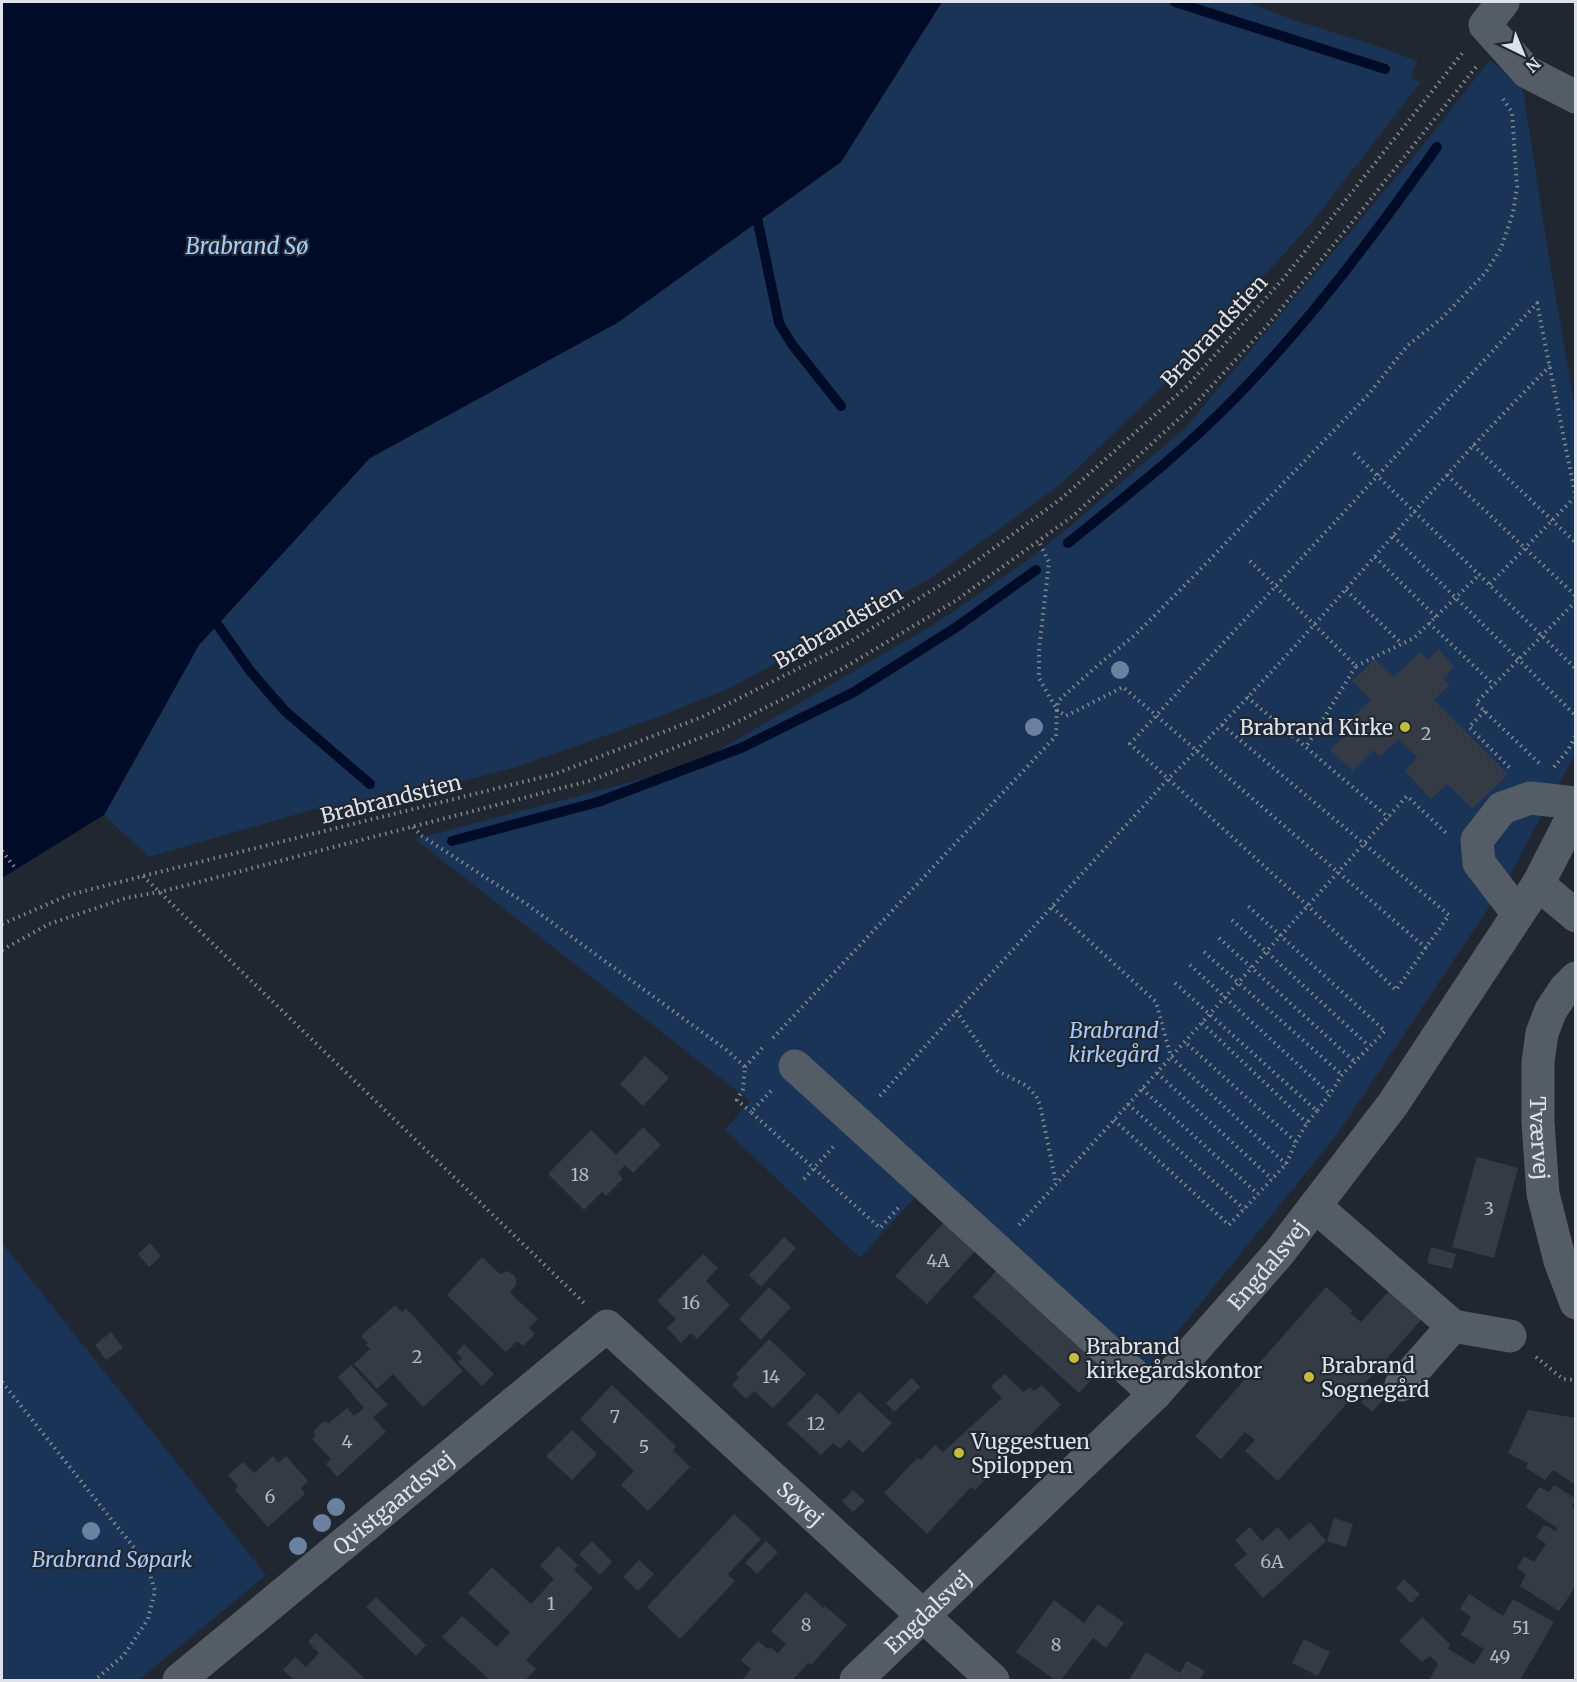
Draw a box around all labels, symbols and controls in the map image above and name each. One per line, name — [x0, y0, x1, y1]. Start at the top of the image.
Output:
north arrow — [1493, 24, 1553, 84]
text: N — [1522, 53, 1545, 77]
water label: Brabrand Sø — [186, 232, 308, 260]
street label: Brabrandstien — [1155, 269, 1273, 393]
street label: Brabrandstien — [769, 579, 907, 675]
place label: Brabrand Kirke — [1239, 714, 1393, 741]
marker: Brabrand Kirke — [1398, 720, 1412, 734]
house number: 2 — [1421, 722, 1431, 745]
street label: Brabrandstien — [318, 768, 464, 830]
park label: Brabrand kirkegård — [1068, 1017, 1160, 1068]
street label: Tværvej — [1525, 1096, 1555, 1181]
house number: 18 — [571, 1163, 589, 1186]
house number: 3 — [1484, 1197, 1494, 1220]
street label: Engdalsvej — [1222, 1214, 1313, 1316]
house number: 4A — [926, 1249, 950, 1272]
house number: 16 — [682, 1291, 700, 1314]
place label: Brabrand kirkegårdskontor — [1086, 1333, 1263, 1384]
house number: 2 — [412, 1345, 422, 1368]
marker: Brabrand kirkegårdskontor — [1067, 1351, 1081, 1365]
place label: Brabrand Sognegård — [1321, 1352, 1430, 1403]
house number: 14 — [762, 1365, 780, 1388]
marker: Brabrand Sognegård — [1302, 1370, 1316, 1384]
house number: 7 — [610, 1405, 620, 1428]
house number: 12 — [807, 1412, 825, 1435]
place label: Vuggestuen Spiloppen — [970, 1428, 1090, 1479]
house number: 4 — [341, 1430, 353, 1453]
house number: 5 — [639, 1435, 649, 1458]
street label: Qvistgaardsvej — [327, 1445, 459, 1561]
marker: Vuggestuen Spiloppen — [952, 1446, 966, 1460]
street label: Søvej — [771, 1475, 830, 1532]
house number: 6 — [265, 1485, 276, 1508]
park label: Brabrand Søpark — [32, 1546, 193, 1573]
house number: 6A — [1260, 1550, 1284, 1573]
street label: Engdalsvej — [879, 1564, 977, 1659]
house number: 1 — [547, 1592, 555, 1615]
house number: 8 — [801, 1613, 811, 1636]
house number: 51 — [1512, 1616, 1530, 1639]
house number: 8 — [1051, 1633, 1061, 1656]
house number: 49 — [1490, 1645, 1510, 1668]

